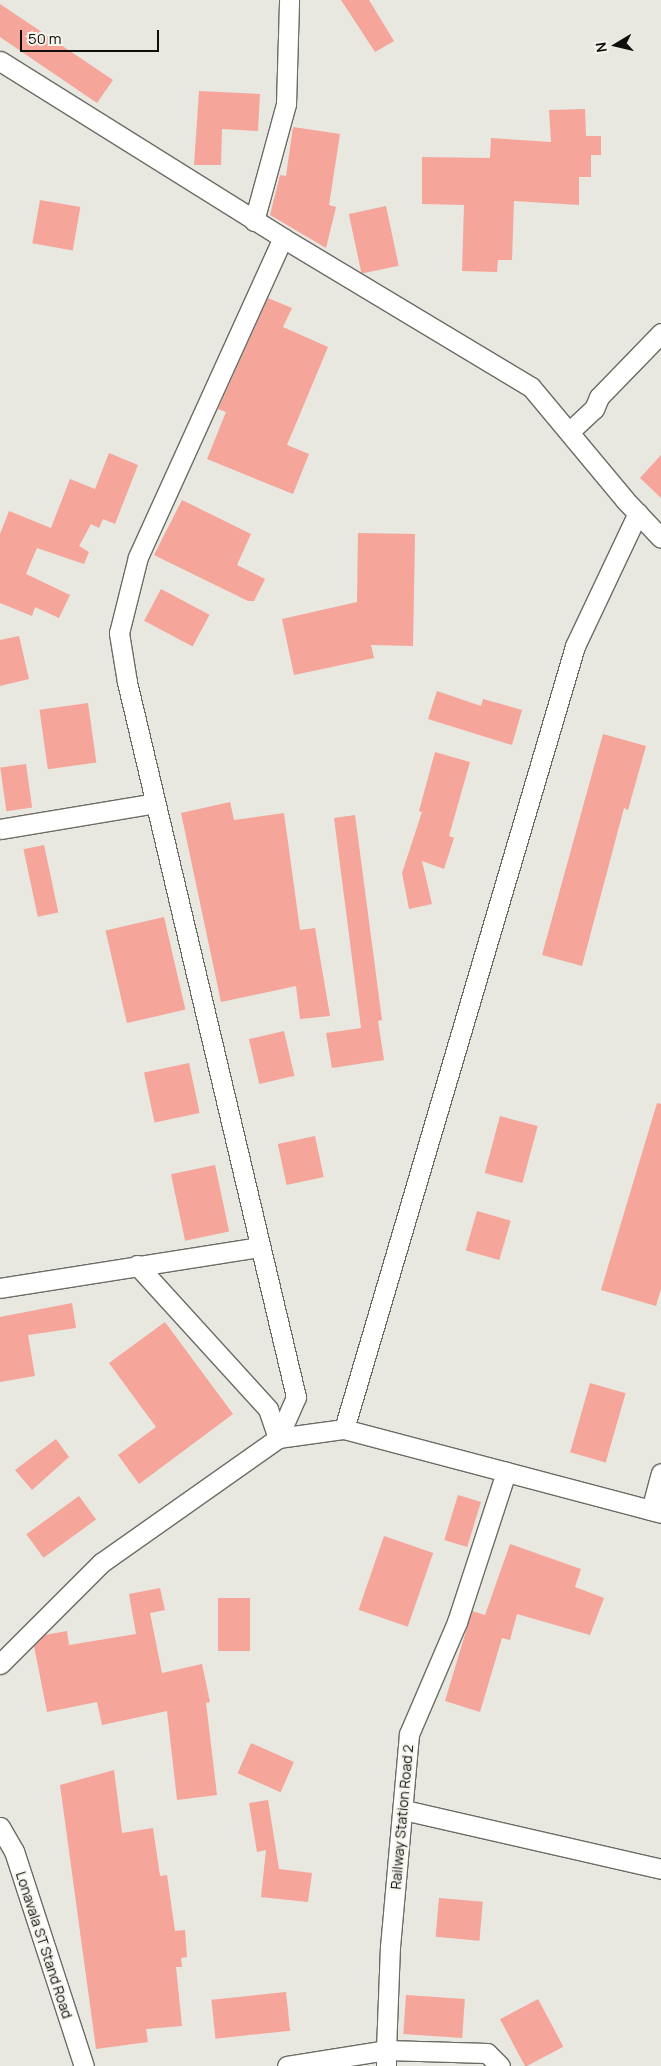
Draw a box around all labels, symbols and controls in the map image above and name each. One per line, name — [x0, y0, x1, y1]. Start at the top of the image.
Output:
scale bar — [22, 20, 161, 52]
north arrow — [591, 20, 641, 70]
text: 50 m — [28, 28, 62, 49]
text: N — [591, 41, 611, 54]
street label: Railway Station Road 2 — [387, 1744, 417, 1890]
street label: Lonavala ST Stand Road — [12, 1869, 76, 2021]

